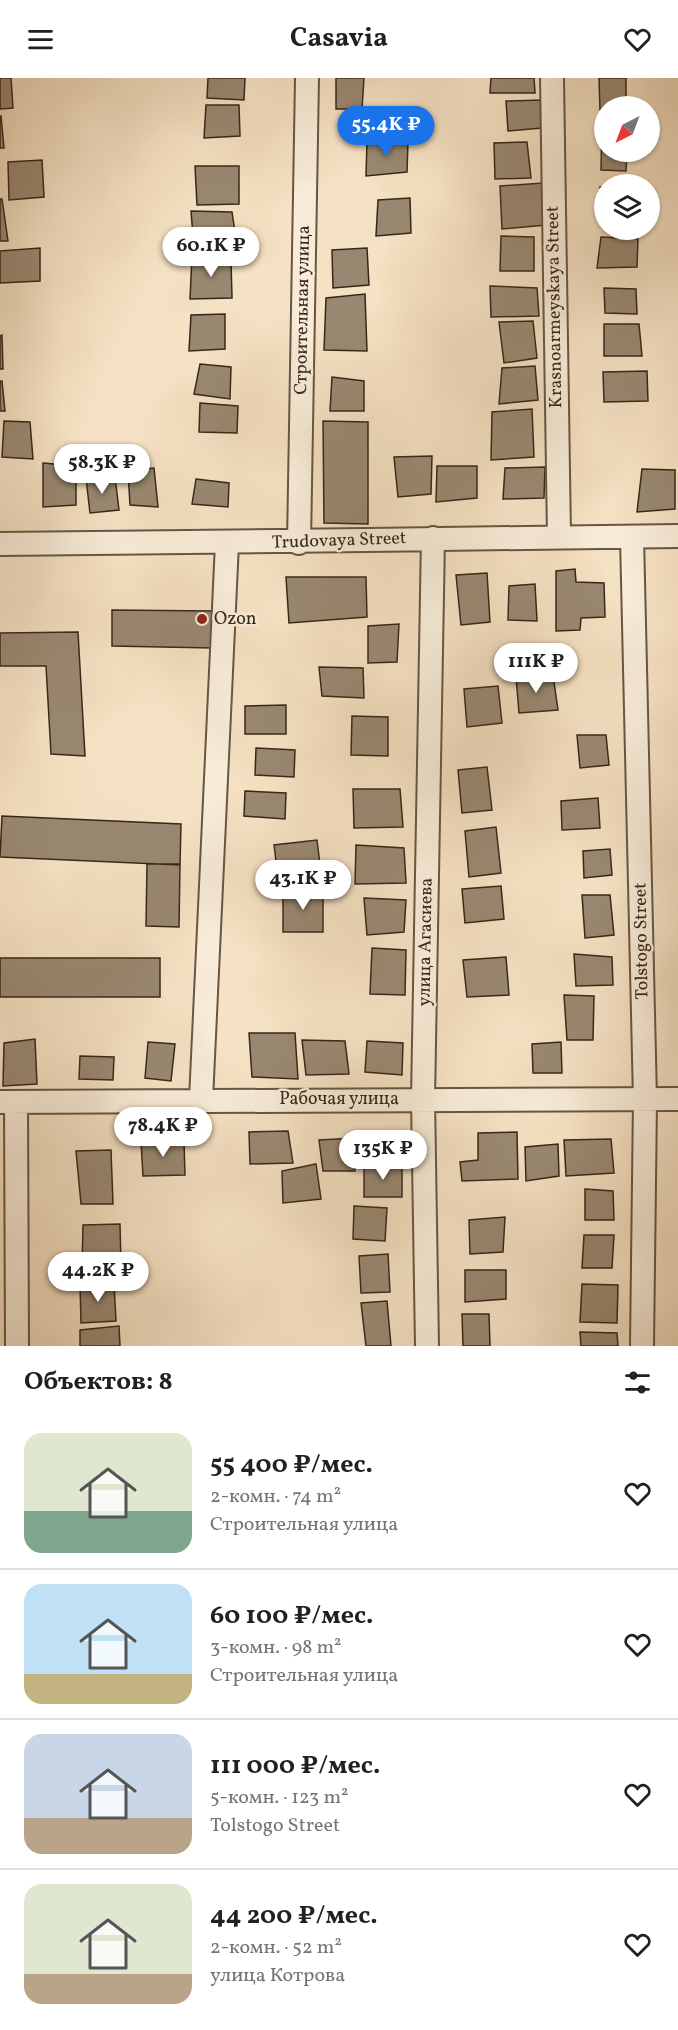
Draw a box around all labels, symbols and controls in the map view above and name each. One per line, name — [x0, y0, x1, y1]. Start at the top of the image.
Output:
text: Casavia — [290, 20, 388, 58]
icon: menu — [24, 23, 57, 56]
icon: heart — [621, 23, 654, 56]
north arrow — [594, 96, 660, 162]
map controls — [594, 96, 660, 240]
pin: 55.4K ₽ — [331, 106, 441, 157]
text: 55.4K ₽ — [351, 111, 421, 139]
button: layers — [594, 174, 660, 240]
street label: Krasnoarmeyskaya Street — [541, 205, 569, 409]
street label: Строительная улица — [289, 225, 317, 395]
pin: 60.1K ₽ — [156, 227, 266, 278]
text: 60.1K ₽ — [176, 232, 246, 260]
pin: 58.3K ₽ — [47, 444, 157, 495]
text: 58.3K ₽ — [68, 449, 136, 477]
street label: Trudovaya Street — [271, 526, 407, 556]
place label: Ozon — [214, 607, 257, 632]
marker: Ozon — [195, 612, 209, 626]
pin: 111K ₽ — [487, 643, 585, 694]
text: 111K ₽ — [508, 648, 564, 676]
pin: 43.1K ₽ — [248, 860, 358, 911]
text: 43.1K ₽ — [269, 865, 337, 893]
street label: улица Агасиева — [412, 877, 440, 1007]
street label: Tolstogo Street — [628, 882, 656, 1000]
street label: Рабочая улица — [279, 1087, 399, 1112]
pin: 78.4K ₽ — [108, 1107, 218, 1158]
text: 78.4K ₽ — [128, 1112, 198, 1140]
pin: 135K ₽ — [334, 1130, 432, 1181]
text: 135K ₽ — [353, 1135, 413, 1163]
pin: 44.2K ₽ — [43, 1252, 153, 1303]
text: 44.2K ₽ — [62, 1257, 134, 1285]
text: Объектов: 8 — [24, 1364, 173, 1400]
icon: filters — [621, 1366, 654, 1399]
text: 55 400 ₽/мес. — [210, 1447, 373, 1483]
icon: home — [72, 1457, 144, 1529]
icon: heart — [621, 1477, 654, 1510]
text: 2-комн. · 74 m² — [210, 1483, 341, 1511]
text: Строительная улица — [210, 1511, 398, 1539]
text: 60 100 ₽/мес. — [210, 1598, 373, 1634]
icon: home — [72, 1608, 144, 1680]
icon: heart — [621, 1628, 654, 1661]
text: 3-комн. · 98 m² — [210, 1634, 342, 1662]
text: Строительная улица — [210, 1662, 398, 1690]
text: 111 000 ₽/мес. — [210, 1748, 380, 1784]
icon: home — [72, 1758, 144, 1830]
icon: heart — [621, 1778, 654, 1811]
text: 5-комн. · 123 m² — [210, 1784, 348, 1812]
text: Tolstogo Street — [210, 1812, 340, 1840]
text: 44 200 ₽/мес. — [210, 1898, 378, 1934]
icon: home — [72, 1908, 144, 1980]
icon: heart — [621, 1928, 654, 1961]
text: 2-комн. · 52 m² — [210, 1934, 342, 1962]
text: улица Котрова — [210, 1962, 345, 1990]

